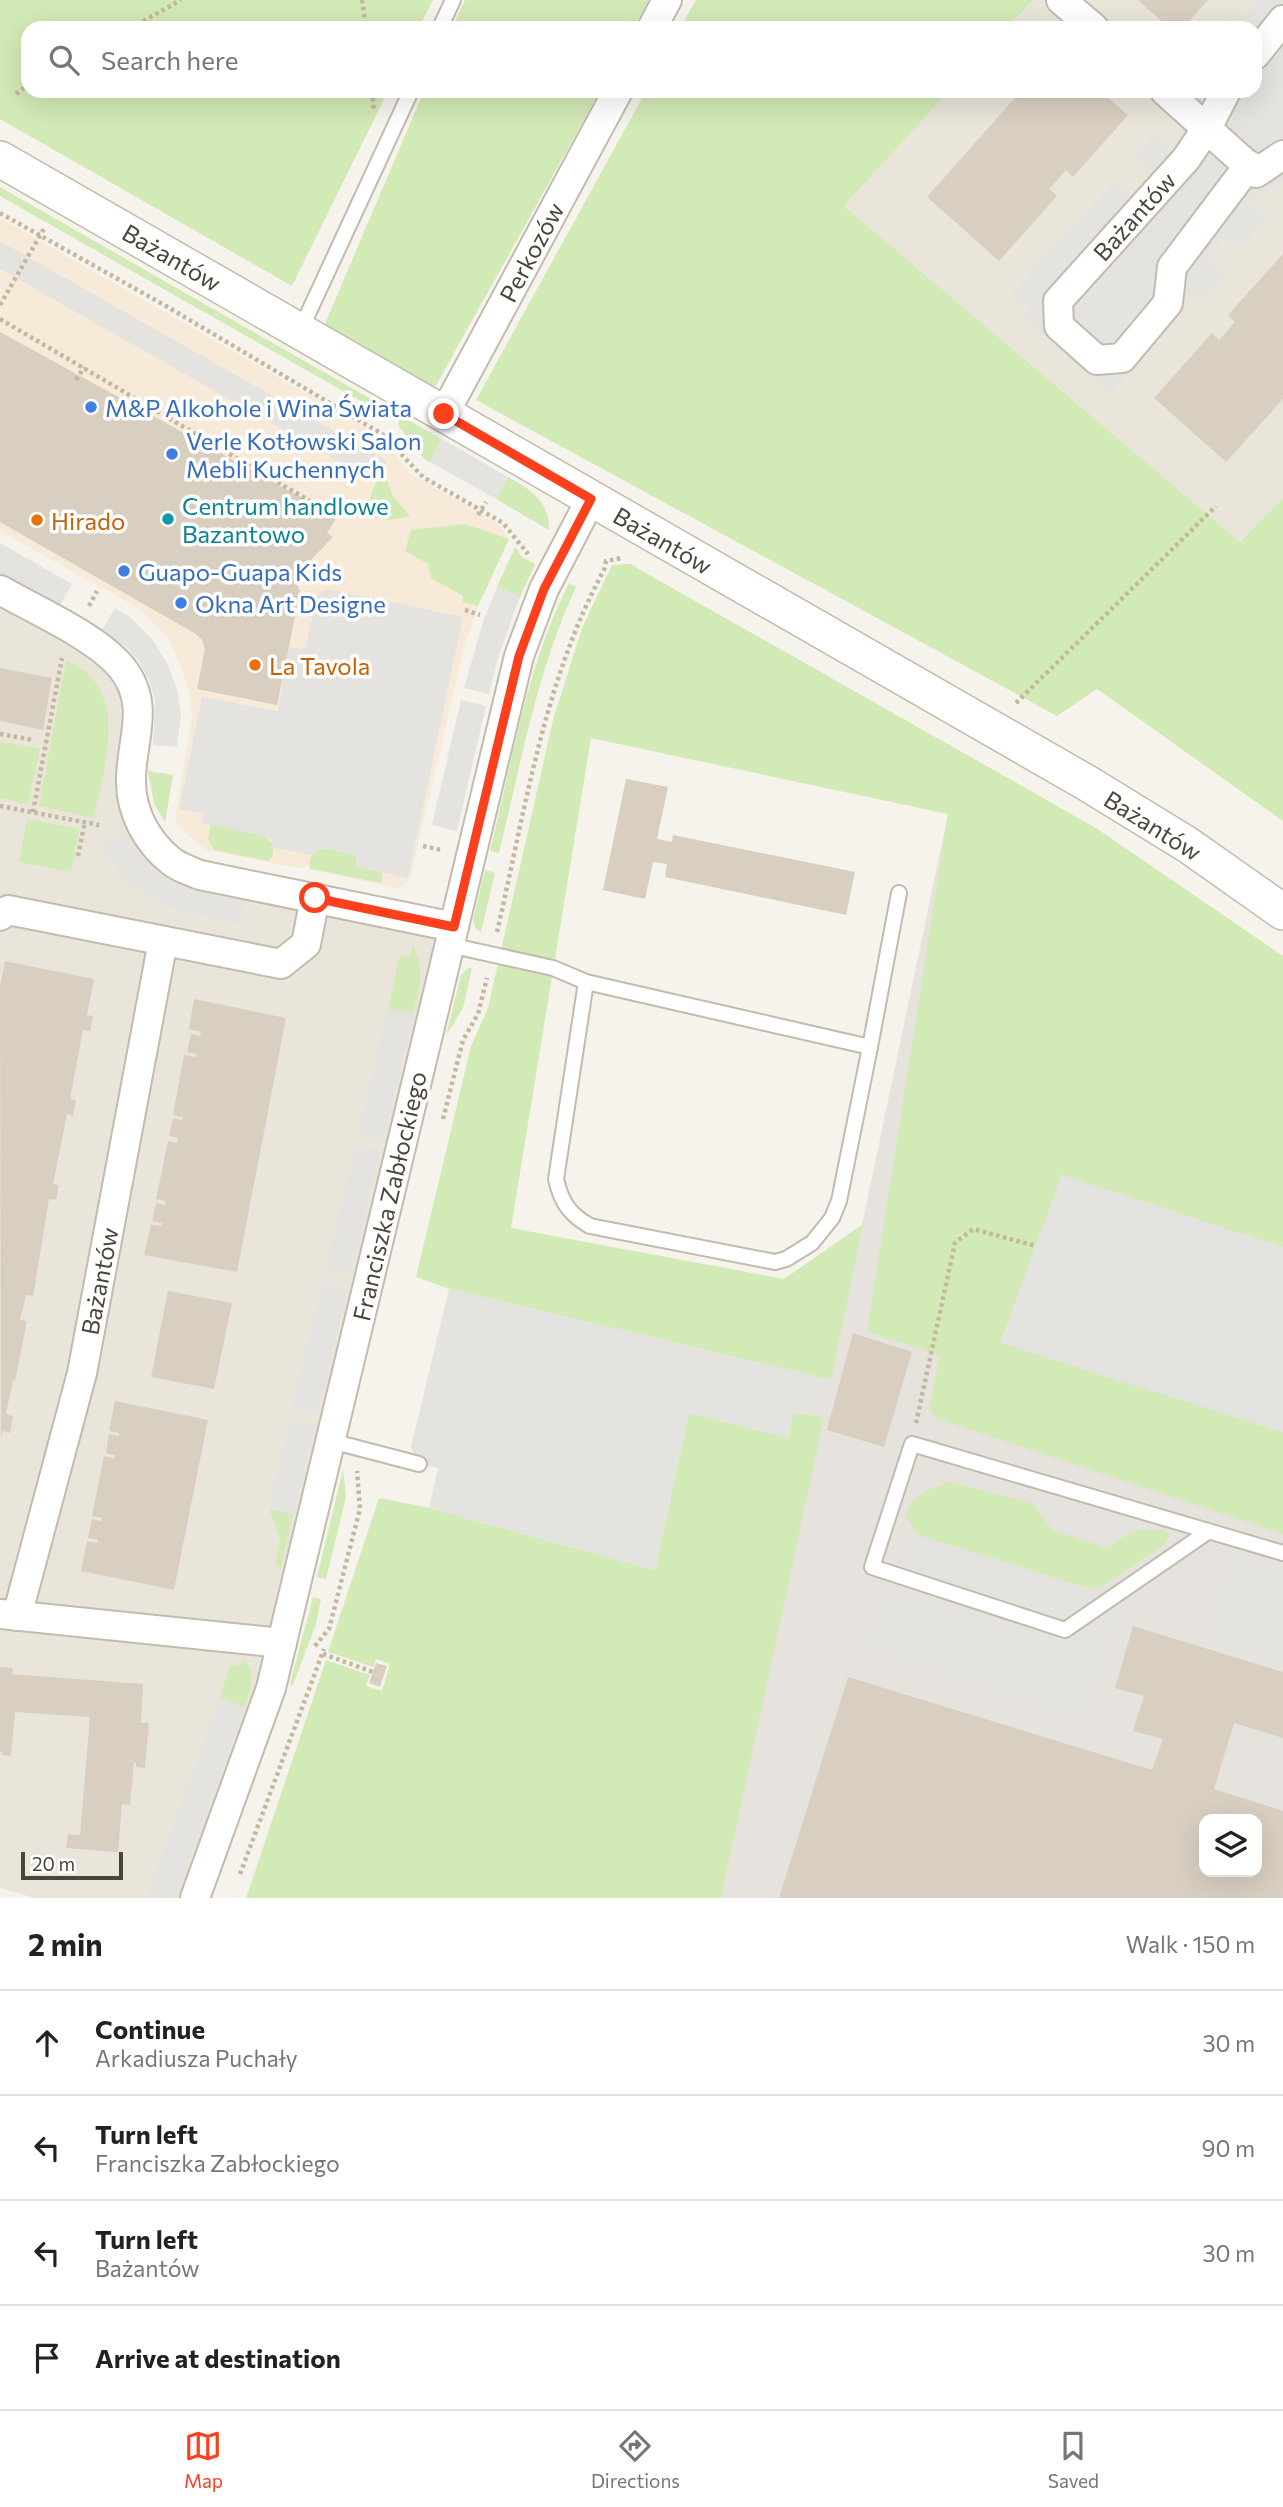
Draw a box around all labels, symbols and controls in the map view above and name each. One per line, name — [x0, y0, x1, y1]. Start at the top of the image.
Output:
search box — [21, 21, 1262, 98]
icon: search — [45, 41, 83, 79]
text: Search here — [101, 44, 239, 75]
street label: Bażantów — [1087, 166, 1181, 266]
street label: Perkozów — [493, 197, 569, 307]
street label: Bażantów — [118, 217, 226, 297]
place label: M&P Alkohole i Wina Świata — [105, 393, 412, 422]
route end — [428, 398, 459, 429]
marker: M&P Alkohole i Wina Świata — [83, 399, 99, 415]
place label: Verle Kotłowski Salon Mebli Kuchennych — [186, 426, 421, 483]
marker: Verle Kotłowski Salon Mebli Kuchennych — [164, 446, 180, 462]
place label: Centrum handlowe Bazantowo — [182, 491, 389, 548]
street label: Bażantów — [609, 500, 717, 580]
place label: Hirado — [51, 506, 125, 535]
marker: Centrum handlowe Bazantowo — [160, 511, 176, 527]
marker: Hirado — [29, 512, 45, 528]
place label: Guapo-Guapa Kids — [138, 557, 342, 586]
marker: Guapo-Guapa Kids — [116, 563, 132, 579]
place label: Okna Art Designe — [195, 589, 386, 618]
marker: Okna Art Designe — [173, 595, 189, 611]
place label: La Tavola — [269, 651, 370, 680]
marker: La Tavola — [247, 657, 263, 673]
street label: Bażantów — [1099, 784, 1207, 866]
route start — [299, 882, 330, 913]
street label: Franciszka Zabłockiego — [346, 1068, 432, 1324]
street label: Bażantów — [74, 1225, 124, 1337]
map controls — [1199, 1814, 1262, 1877]
button: layers — [1199, 1814, 1262, 1877]
scale bar — [21, 1849, 122, 1881]
text: 20 m — [32, 1852, 75, 1875]
text: 2 min — [28, 1925, 103, 1962]
text: Walk · 150 m — [1126, 1930, 1255, 1958]
text: Continue — [95, 2013, 205, 2044]
icon: ahead — [28, 2024, 66, 2062]
text: 30 m — [1202, 2029, 1255, 2057]
text: Arkadiusza Puchały — [95, 2044, 298, 2072]
text: Turn left — [95, 2118, 198, 2149]
icon: left — [28, 2129, 66, 2167]
text: 90 m — [1202, 2134, 1255, 2162]
text: Franciszka Zabłockiego — [95, 2149, 340, 2177]
text: Turn left — [95, 2223, 198, 2254]
icon: left — [28, 2234, 66, 2272]
text: 30 m — [1202, 2239, 1255, 2267]
text: Bażantów — [95, 2254, 200, 2282]
icon: arrive — [28, 2339, 66, 2377]
text: Arrive at destination — [95, 2342, 341, 2373]
tab: Map — [184, 2427, 223, 2492]
tab: Directions — [591, 2427, 680, 2492]
tab: Saved — [1048, 2427, 1099, 2492]

